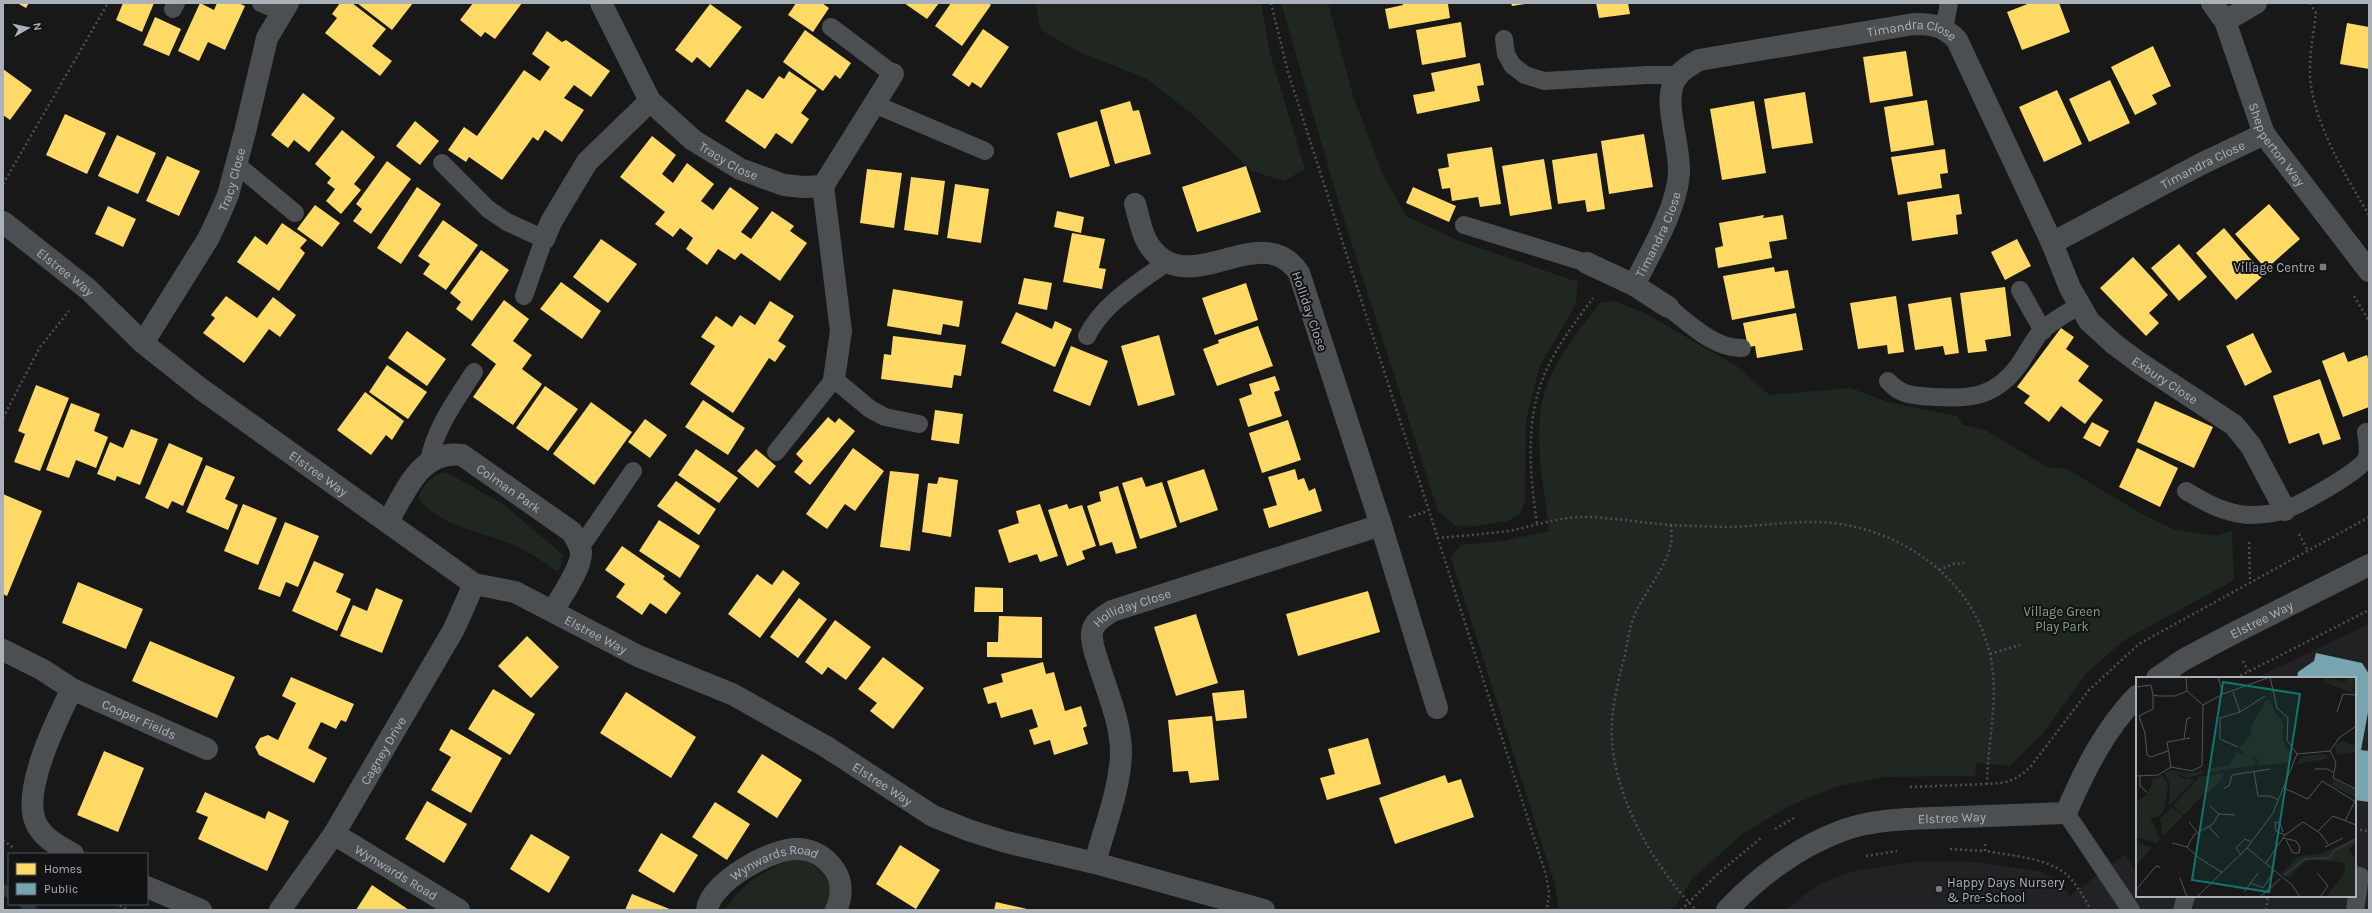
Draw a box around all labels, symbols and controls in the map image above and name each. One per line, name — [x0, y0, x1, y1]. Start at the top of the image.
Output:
north arrow — [8, 8, 48, 48]
street label: Timandra Close — [1866, 17, 1960, 44]
text: N — [30, 22, 44, 31]
street label: Shepperton Way — [2246, 101, 2308, 189]
street label: Timandra Close — [2158, 137, 2248, 192]
street label: Tracy Close — [696, 139, 760, 183]
street label: Tracy Close — [215, 146, 249, 214]
street label: Timandra Close — [1632, 190, 1684, 280]
street label: Elstree Way — [34, 245, 97, 299]
place label: Village Centre — [2234, 260, 2315, 275]
marker: Village Centre — [2318, 262, 2328, 272]
street label: Holliday Close — [1289, 269, 1330, 353]
street label: Exbury Close — [2129, 353, 2201, 407]
street label: Elstree Way — [286, 448, 351, 499]
street label: Colman Park — [474, 461, 544, 516]
street label: Holliday Close — [1090, 586, 1173, 630]
street label: Elstree Way — [2228, 598, 2295, 642]
park label: Village Green Play Park — [2024, 604, 2101, 634]
street label: Elstree Way — [562, 612, 630, 657]
inset map — [2136, 677, 2356, 897]
street label: Cooper Fields — [100, 696, 179, 742]
street label: Cagney Drive — [357, 714, 409, 788]
street label: Elstree Way — [850, 759, 915, 809]
street label: Elstree Way — [1918, 809, 1986, 827]
street label: Wynwards Road — [352, 841, 440, 903]
street label: Wynwards Road — [727, 842, 821, 884]
legend — [8, 853, 148, 905]
text: Homes — [44, 862, 82, 876]
place label: Happy Days Nursery & Pre-School — [1947, 875, 2065, 905]
text: Public — [44, 882, 78, 896]
marker: Happy Days Nursery & Pre-School — [1934, 884, 1944, 894]

